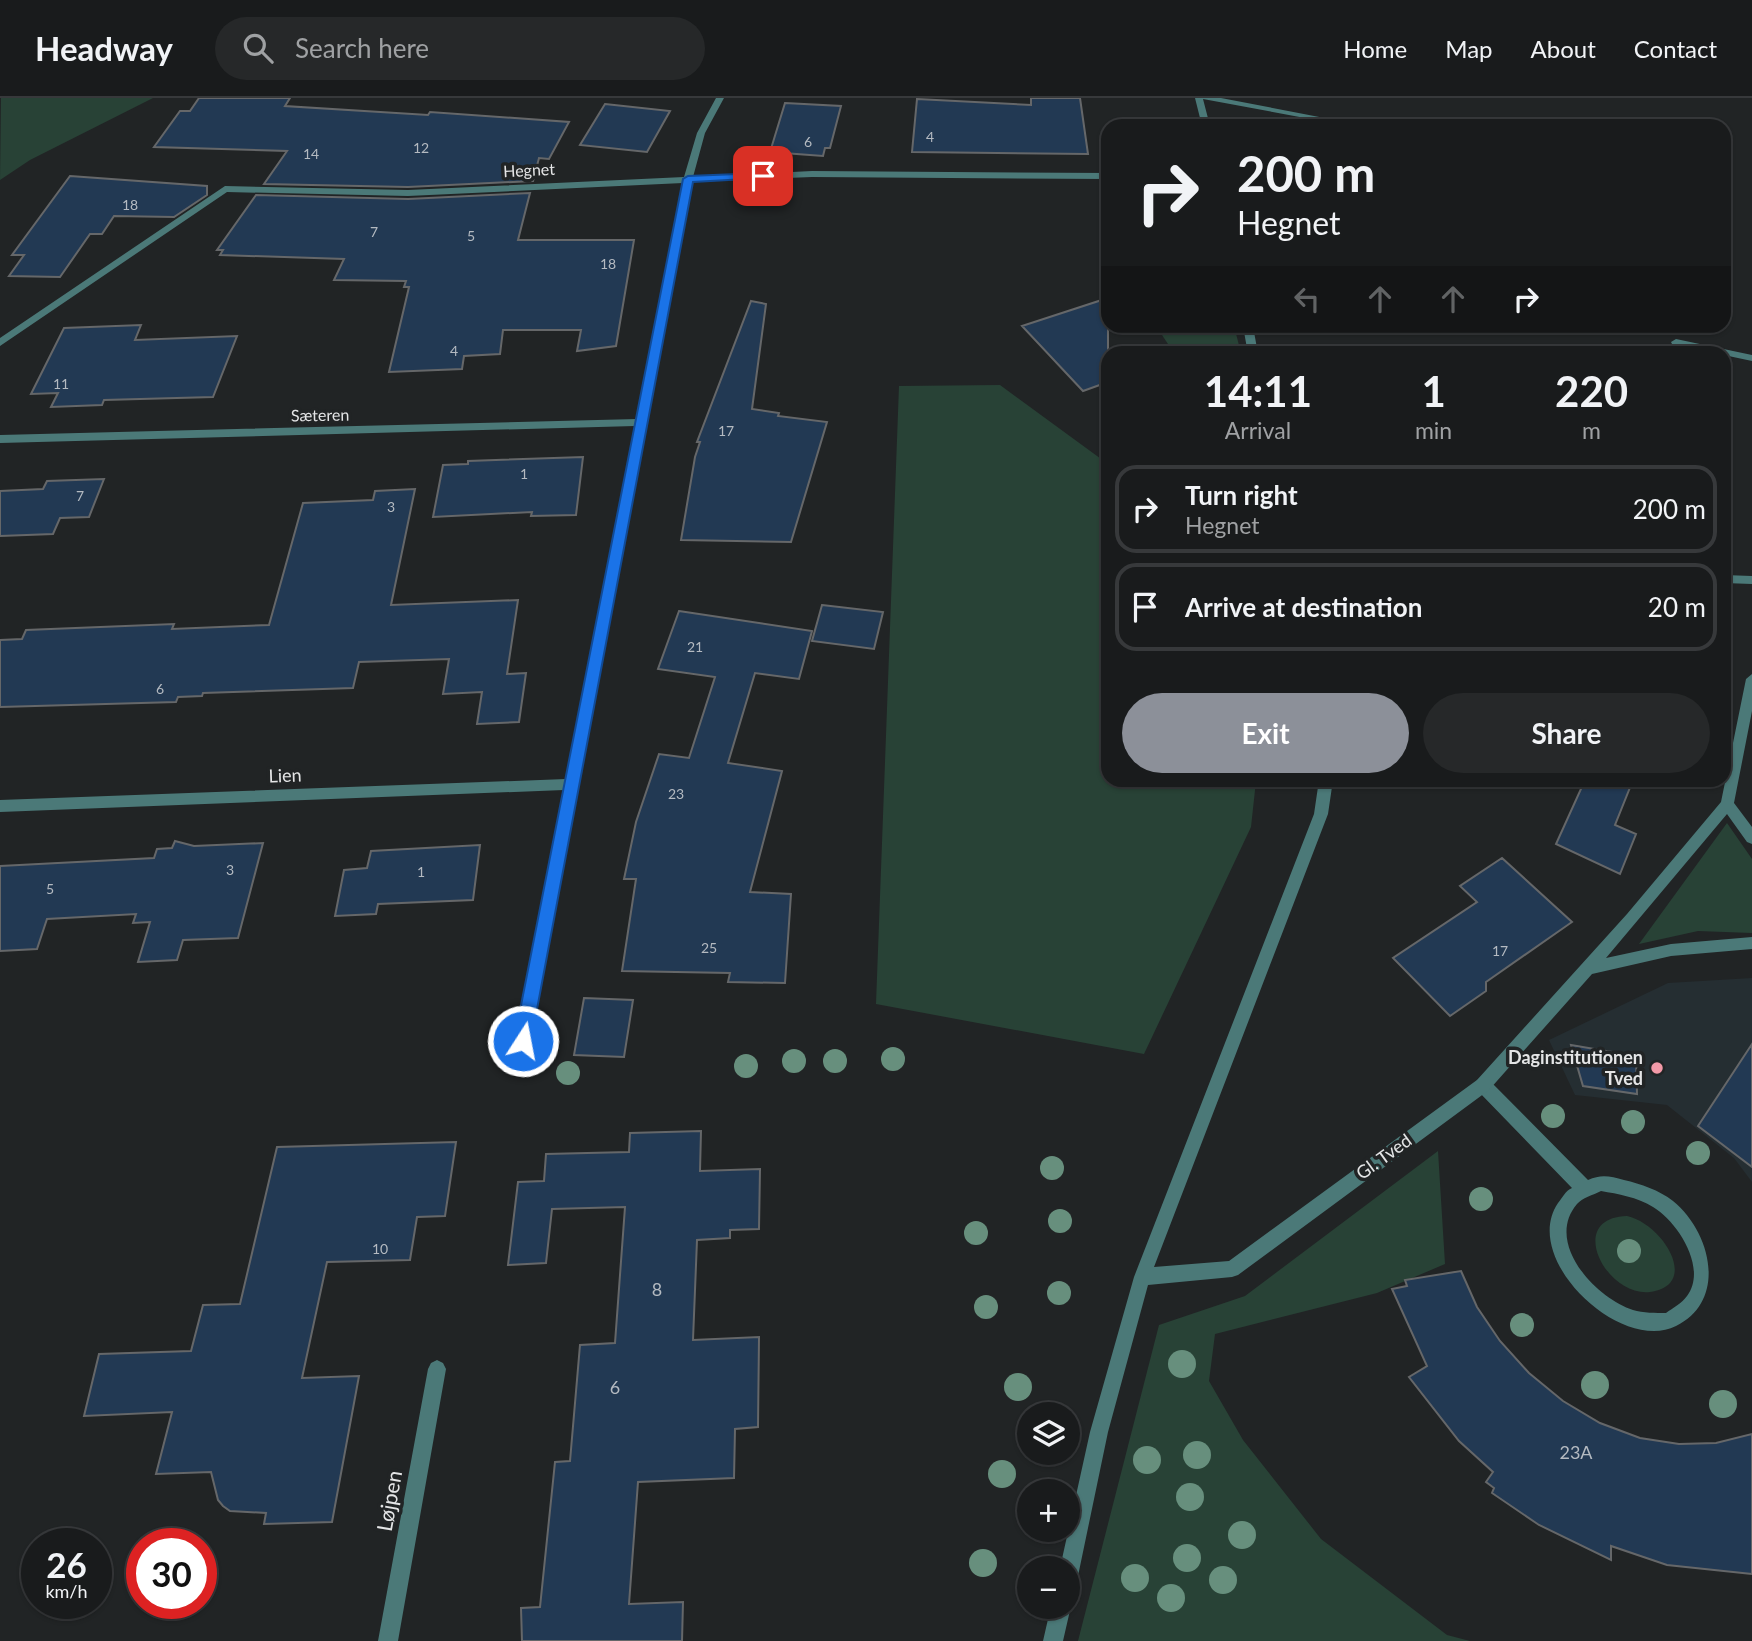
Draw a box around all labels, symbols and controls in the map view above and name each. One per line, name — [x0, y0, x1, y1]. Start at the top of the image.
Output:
search box — [215, 17, 705, 80]
text: Headway — [35, 28, 173, 68]
icon: search — [239, 29, 277, 67]
text: Search here — [295, 32, 429, 64]
text: Home — [1343, 34, 1407, 63]
text: Map — [1445, 34, 1493, 63]
text: About — [1531, 34, 1596, 63]
text: Contact — [1634, 34, 1717, 63]
house number: 4 — [926, 128, 934, 145]
house number: 6 — [804, 133, 812, 150]
house number: 12 — [413, 139, 429, 156]
text: 200 m — [1237, 144, 1375, 202]
house number: 14 — [303, 145, 319, 162]
pin — [733, 146, 793, 206]
icon: right — [1122, 147, 1213, 238]
icon: arrive — [744, 157, 782, 195]
street label: Hegnet — [503, 159, 556, 180]
house number: 18 — [122, 196, 138, 213]
text: Hegnet — [1237, 203, 1341, 242]
house number: 7 — [370, 223, 378, 240]
house number: 5 — [467, 227, 475, 244]
house number: 18 — [600, 255, 616, 272]
icon: left — [1288, 280, 1326, 318]
icon: ahead — [1361, 280, 1399, 318]
icon: ahead — [1434, 280, 1472, 318]
icon: right — [1507, 280, 1545, 318]
house number: 4 — [450, 342, 458, 359]
text: 14:11 — [1204, 366, 1312, 416]
text: 1 — [1421, 366, 1446, 416]
text: 220 — [1555, 366, 1628, 416]
house number: 11 — [53, 375, 69, 392]
street label: Sæteren — [291, 404, 349, 425]
text: Arrival — [1225, 416, 1291, 444]
text: min — [1415, 416, 1452, 444]
text: m — [1582, 416, 1601, 444]
house number: 17 — [718, 422, 734, 439]
house number: 1 — [520, 465, 528, 482]
text: Turn right — [1185, 479, 1298, 511]
house number: 7 — [76, 487, 84, 504]
icon: right — [1126, 490, 1164, 528]
text: 200 m — [1633, 493, 1706, 525]
house number: 3 — [387, 498, 395, 515]
text: Hegnet — [1185, 511, 1259, 539]
icon: arrive — [1126, 588, 1164, 626]
text: Arrive at destination — [1185, 591, 1422, 623]
text: 20 m — [1648, 591, 1706, 623]
house number: 21 — [687, 638, 703, 655]
house number: 6 — [156, 680, 164, 697]
button: Exit — [1122, 693, 1409, 773]
button: Share — [1423, 693, 1710, 773]
street label: Lien — [268, 763, 302, 787]
house number: 23 — [668, 785, 684, 802]
house number: 3 — [226, 861, 234, 878]
house number: 1 — [417, 863, 425, 880]
house number: 5 — [46, 880, 54, 897]
house number: 25 — [701, 939, 717, 956]
house number: 17 — [1492, 942, 1508, 959]
position arrow — [486, 1004, 560, 1078]
place label: Daginstitutionen Tved — [1508, 1046, 1643, 1089]
marker: Daginstitutionen Tved — [1649, 1060, 1665, 1076]
street label: Gl. Tved — [1351, 1129, 1415, 1184]
house number: 10 — [372, 1240, 388, 1257]
house number: 8 — [652, 1278, 662, 1300]
house number: 6 — [610, 1376, 620, 1398]
map controls — [1017, 1402, 1080, 1619]
button: layers — [1017, 1402, 1080, 1465]
house number: 23A — [1559, 1441, 1593, 1463]
street label: Løjpen — [371, 1468, 406, 1533]
button: + — [1017, 1479, 1080, 1542]
speed limit sign: 30 — [126, 1528, 217, 1619]
text: 26 — [46, 1543, 87, 1585]
button: − — [1017, 1556, 1080, 1619]
text: km/h — [45, 1580, 88, 1602]

